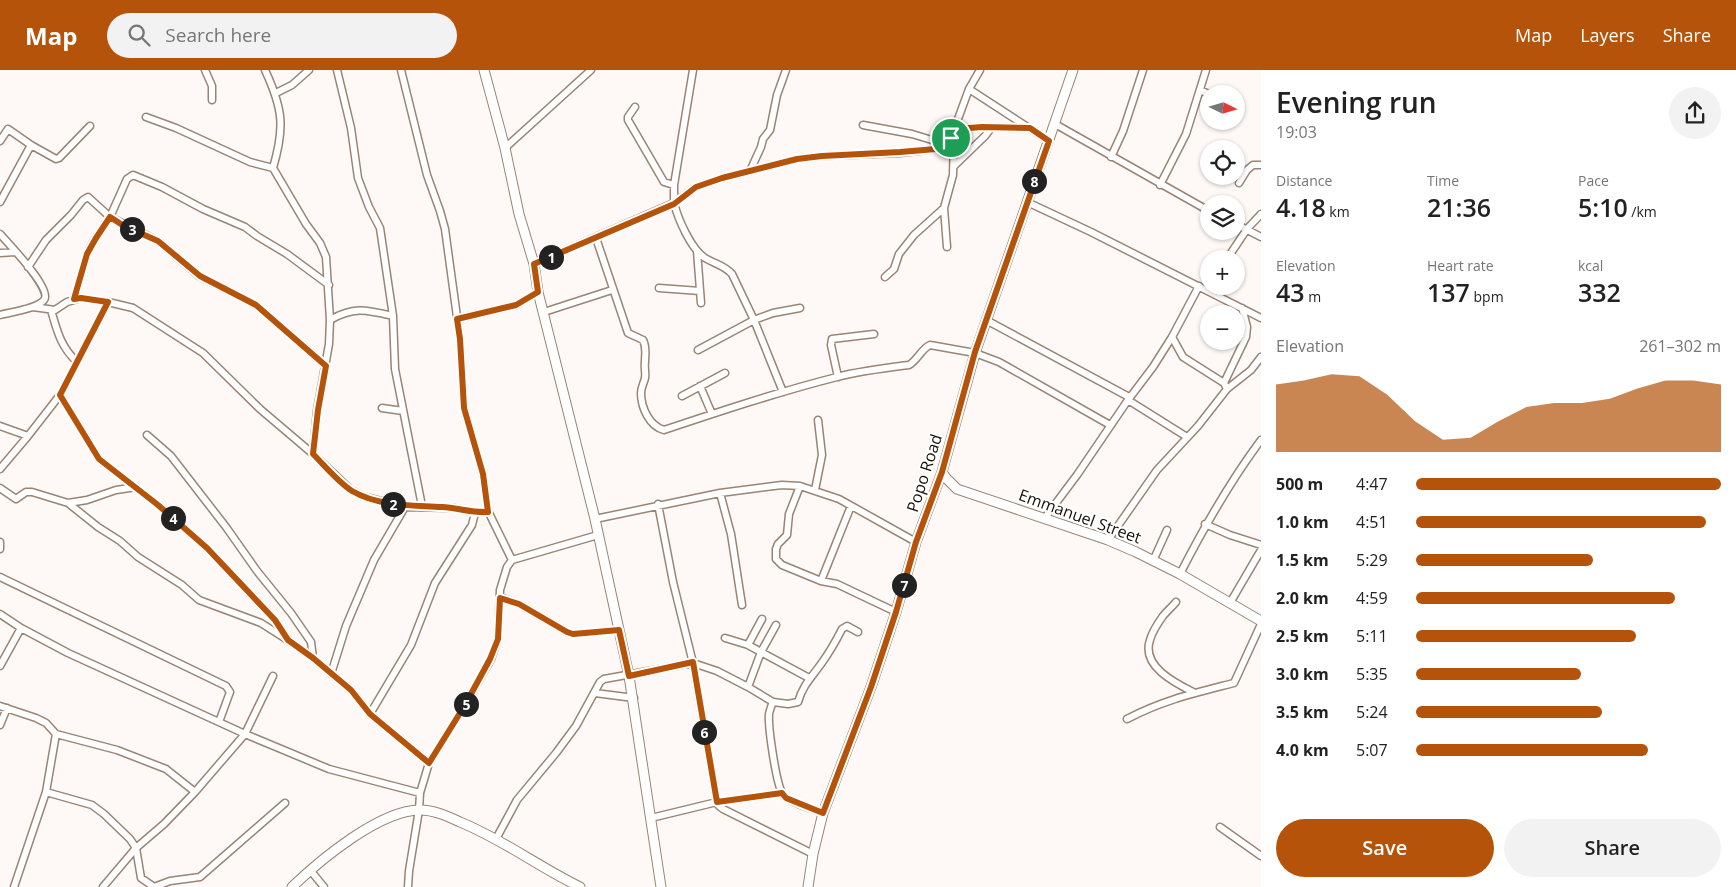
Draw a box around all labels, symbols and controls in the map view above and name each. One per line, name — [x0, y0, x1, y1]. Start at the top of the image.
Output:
search box — [107, 13, 457, 58]
text: Map — [25, 19, 77, 52]
icon: search — [125, 21, 153, 49]
text: Search here — [165, 22, 271, 48]
text: Map — [1515, 23, 1552, 47]
text: Layers — [1580, 23, 1635, 47]
text: Share — [1663, 23, 1711, 47]
text: Evening run — [1276, 83, 1437, 121]
north arrow — [1200, 85, 1245, 130]
map controls — [1200, 85, 1245, 350]
button: share — [1669, 87, 1721, 139]
pin — [930, 117, 972, 159]
text: 19:03 — [1276, 121, 1317, 143]
icon: arrive — [937, 124, 965, 152]
button: locate — [1200, 140, 1245, 185]
pin: 8 — [1022, 168, 1046, 194]
text: Distance — [1276, 171, 1332, 190]
text: Time — [1427, 171, 1459, 190]
text: Pace — [1578, 171, 1609, 190]
text: 8 — [1030, 172, 1039, 191]
text: 4.18 — [1276, 190, 1326, 224]
text: 21:36 — [1427, 190, 1491, 224]
text: 5:10 — [1578, 190, 1628, 224]
button: layers — [1200, 195, 1245, 240]
text: km — [1326, 202, 1350, 221]
text: /km — [1628, 202, 1657, 221]
pin: 3 — [120, 216, 144, 242]
text: 3 — [128, 220, 137, 239]
pin: 1 — [538, 244, 564, 270]
text: 1 — [547, 248, 556, 267]
button: + — [1200, 250, 1245, 295]
text: Elevation — [1276, 256, 1335, 275]
text: Heart rate — [1427, 256, 1494, 275]
text: kcal — [1578, 256, 1603, 275]
text: 43 — [1276, 275, 1305, 309]
text: 137 — [1427, 275, 1470, 309]
text: 332 — [1578, 275, 1621, 309]
text: m — [1305, 287, 1321, 306]
text: bpm — [1470, 287, 1504, 306]
button: − — [1200, 305, 1245, 350]
text: Elevation — [1276, 335, 1344, 357]
text: 261–302 m — [1639, 335, 1721, 357]
street label: Popo Road — [901, 431, 947, 515]
text: 500 m — [1276, 473, 1323, 495]
text: 4:47 — [1356, 473, 1388, 495]
street label: Emmanuel Street — [1016, 484, 1145, 548]
pin: 2 — [380, 492, 406, 516]
text: 2 — [389, 495, 398, 514]
pin: 4 — [160, 506, 186, 530]
text: 4 — [169, 509, 178, 528]
text: 1.0 km — [1276, 511, 1329, 533]
text: 4:51 — [1356, 511, 1388, 533]
text: 1.5 km — [1276, 549, 1329, 571]
text: 5:29 — [1356, 549, 1388, 571]
pin: 7 — [892, 572, 916, 598]
text: 7 — [900, 576, 909, 595]
text: 2.0 km — [1276, 587, 1329, 609]
text: 4:59 — [1356, 587, 1388, 609]
text: 2.5 km — [1276, 625, 1329, 647]
text: 5:11 — [1356, 625, 1388, 647]
text: 3.0 km — [1276, 663, 1329, 685]
text: 5:35 — [1356, 663, 1388, 685]
pin: 5 — [454, 692, 478, 716]
text: 5 — [462, 695, 471, 714]
text: 3.5 km — [1276, 701, 1329, 723]
text: 5:24 — [1356, 701, 1388, 723]
pin: 6 — [692, 720, 716, 744]
text: 6 — [700, 723, 709, 742]
text: 4.0 km — [1276, 739, 1329, 761]
text: 5:07 — [1356, 739, 1388, 761]
button: Save — [1276, 819, 1494, 877]
button: Share — [1504, 819, 1721, 877]

